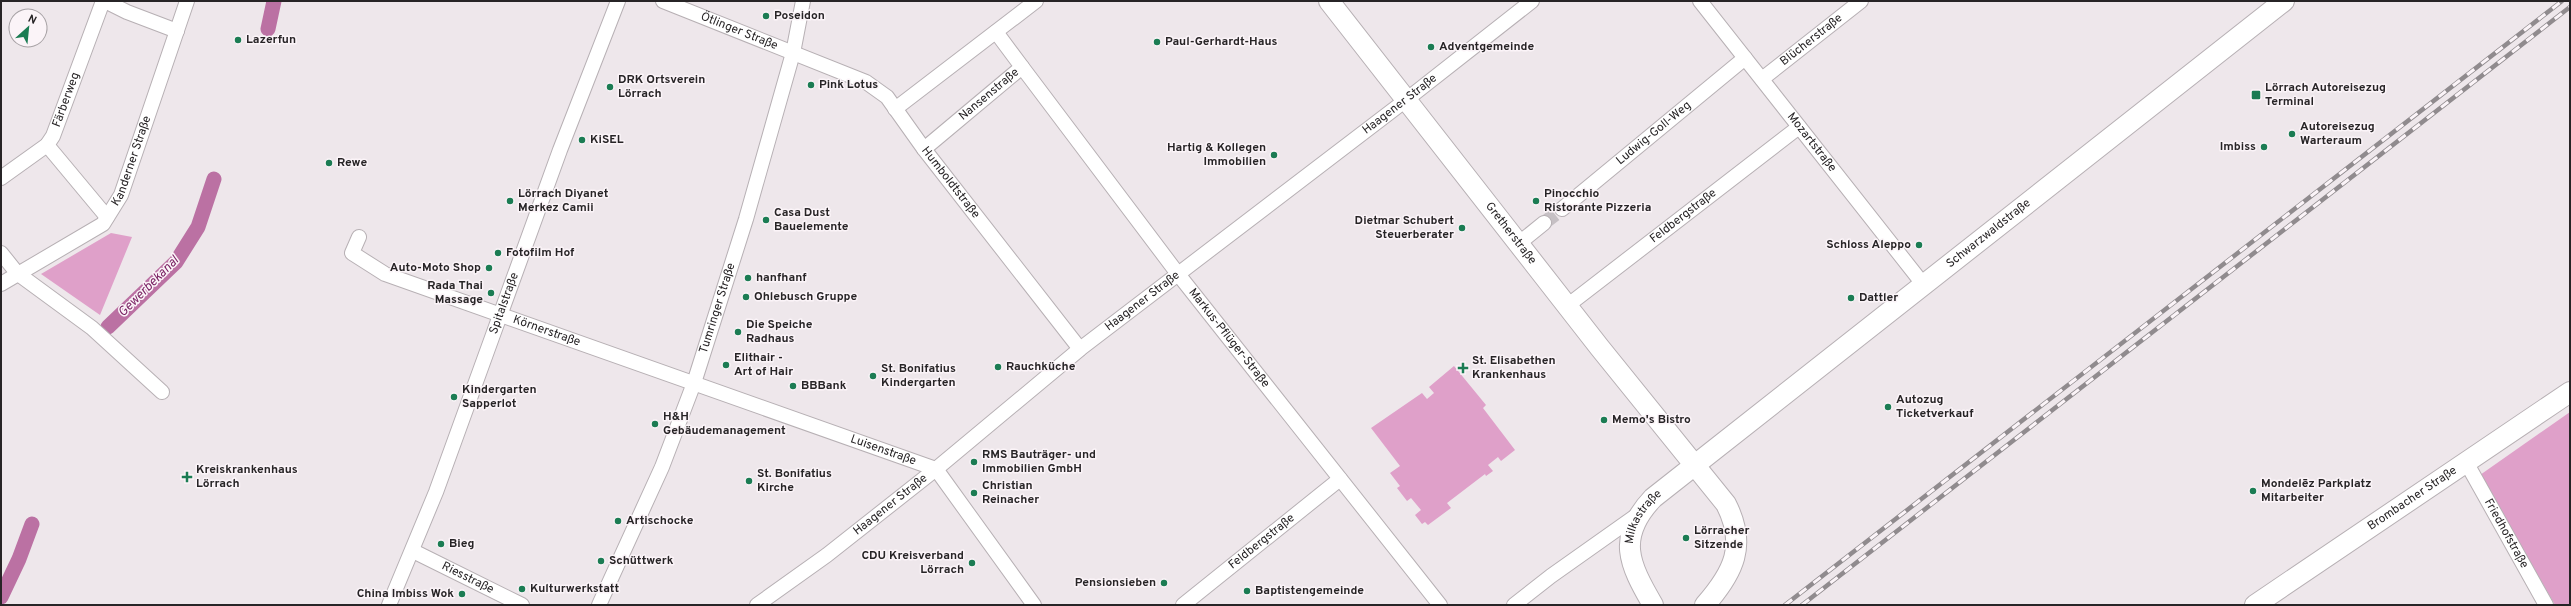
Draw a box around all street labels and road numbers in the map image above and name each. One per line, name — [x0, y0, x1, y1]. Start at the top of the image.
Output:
street label: Ötlinger Straße — [698, 9, 780, 54]
street label: Blücherstraße — [1777, 10, 1846, 70]
street label: Nansenstraße — [956, 65, 1023, 124]
street label: Färberweg — [49, 70, 84, 129]
street label: Haagener Straße — [1359, 70, 1440, 138]
street label: Ludwig-Goll-Weg — [1613, 98, 1695, 169]
street label: Mozartstraße — [1783, 109, 1840, 175]
street label: Kanderner Straße — [108, 114, 155, 209]
street label: Humboldtstraße — [917, 144, 983, 222]
street label: Feldbergstraße — [1647, 185, 1720, 247]
street label: Schwarzwaldstraße — [1943, 195, 2034, 272]
street label: Gretherstraße — [1481, 199, 1540, 268]
street label: Tumringer Straße — [696, 261, 740, 356]
street label: Haagener Straße — [1102, 268, 1183, 335]
street label: Spitalstraße — [486, 270, 523, 336]
street label: Markus-Pflüger-Straße — [1184, 285, 1273, 391]
street label: Körnerstraße — [511, 312, 583, 351]
street label: Luisenstraße — [848, 431, 918, 469]
street label: Brombacher Straße — [2365, 463, 2460, 534]
street label: Haagener Straße — [850, 471, 931, 539]
street label: Milkastraße — [1622, 486, 1665, 545]
street label: Friedhofstraße — [2480, 496, 2532, 571]
street label: Feldbergstraße — [1225, 510, 1298, 573]
street label: Riesstraße — [439, 558, 497, 598]

